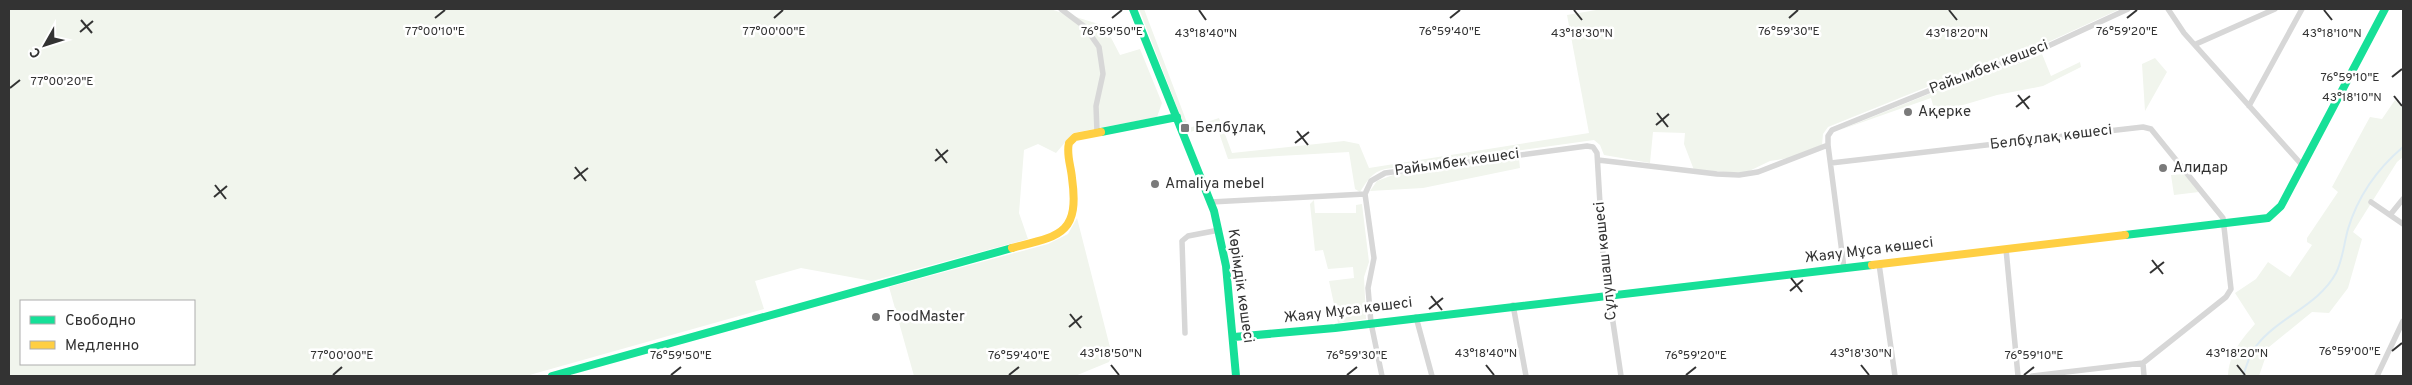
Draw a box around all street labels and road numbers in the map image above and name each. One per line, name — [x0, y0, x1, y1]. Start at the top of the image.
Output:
street label: Райымбек көшесі — [1927, 37, 2051, 99]
street label: Белбұлақ көшесі — [1989, 121, 2113, 155]
street label: Райымбек көшесі — [1393, 145, 1521, 181]
street label: Сұлушаш көшесі — [1590, 201, 1622, 321]
street label: Көрімдік көшесі — [1223, 228, 1257, 344]
street label: Жаяу Мұса көшесі — [1804, 234, 1934, 268]
street label: Жаяу Мұса көшесі — [1283, 294, 1413, 328]

